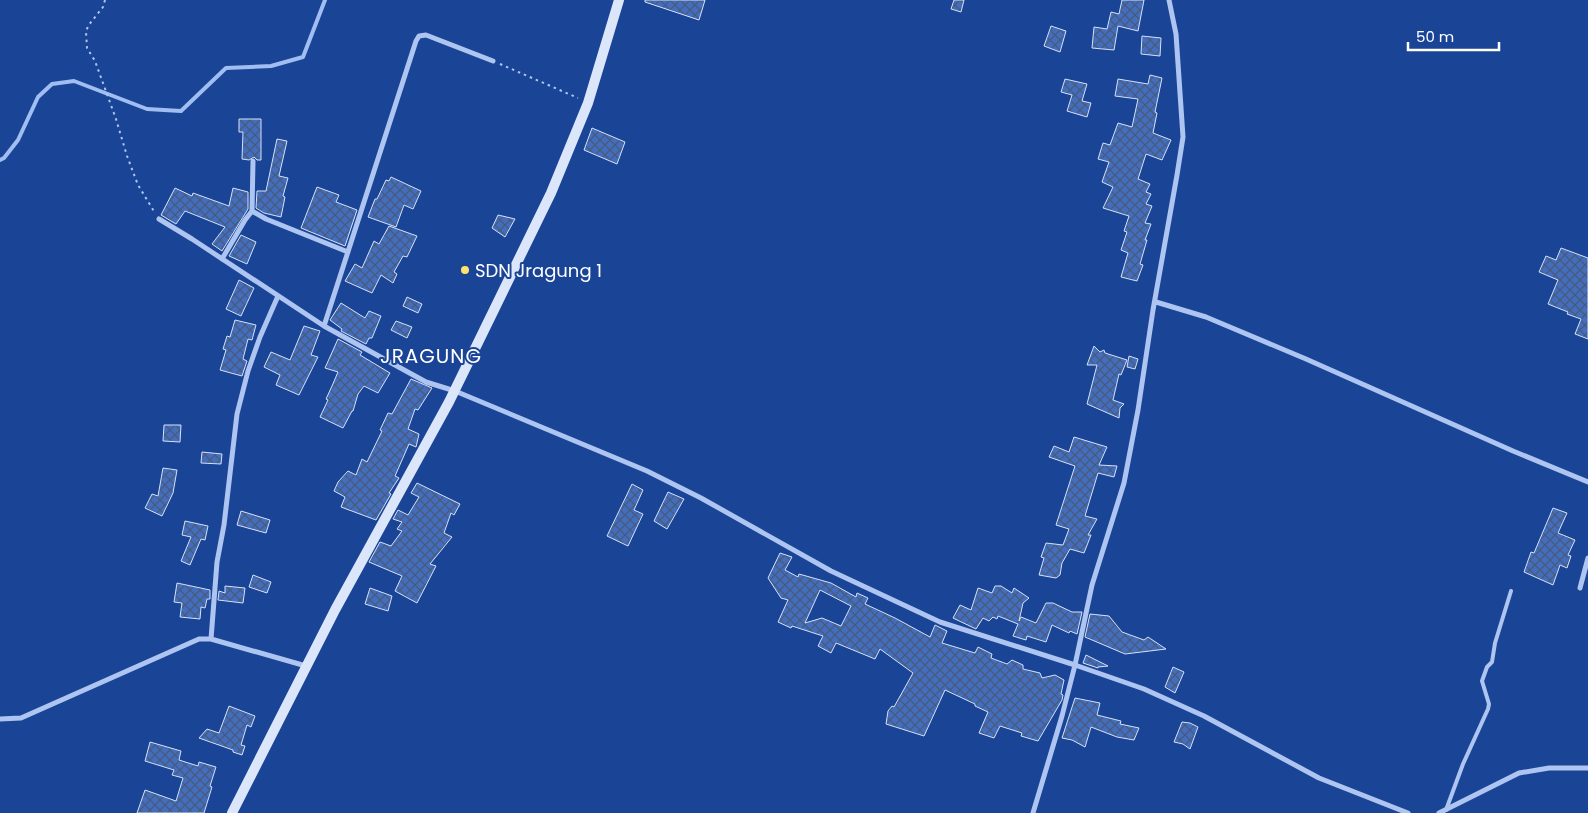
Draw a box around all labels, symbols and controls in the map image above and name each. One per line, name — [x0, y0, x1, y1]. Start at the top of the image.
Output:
scale bar — [1408, 20, 1499, 52]
text: 50 m — [1416, 26, 1454, 47]
place label: SDN Jragung 1 — [475, 258, 602, 283]
marker: SDN Jragung 1 — [459, 264, 471, 276]
district label: JRAGUNG — [380, 342, 482, 370]

